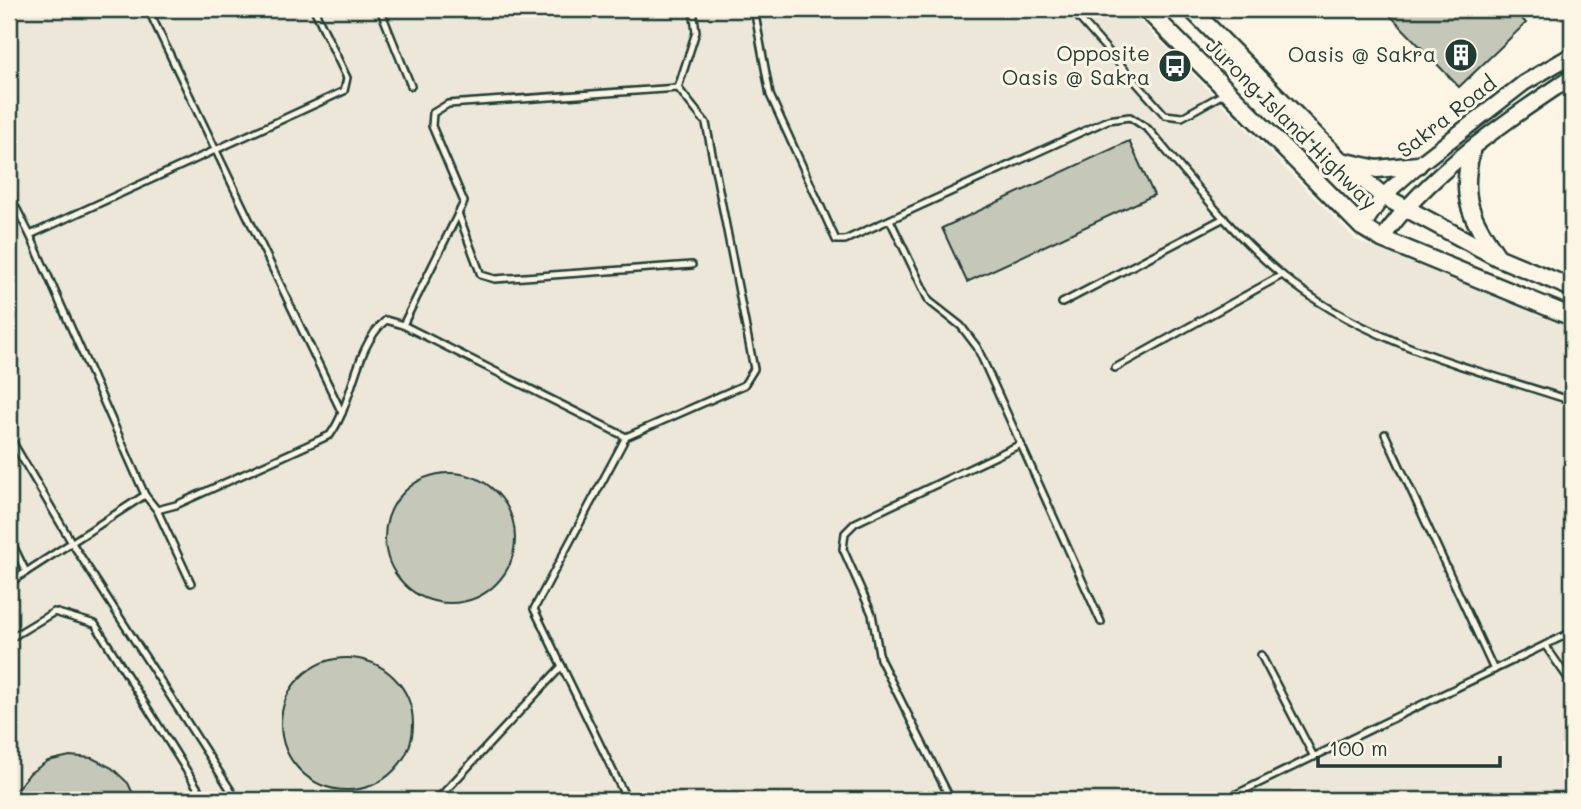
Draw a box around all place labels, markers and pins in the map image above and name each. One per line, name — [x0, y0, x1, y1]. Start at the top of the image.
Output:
building icon: Oasis @ Sakra — [1442, 36, 1480, 74]
place label: Opposite Oasis @ Sakra — [1002, 39, 1150, 90]
place label: Oasis @ Sakra — [1288, 40, 1436, 67]
bus stop icon: Opposite Oasis @ Sakra — [1156, 47, 1194, 85]

